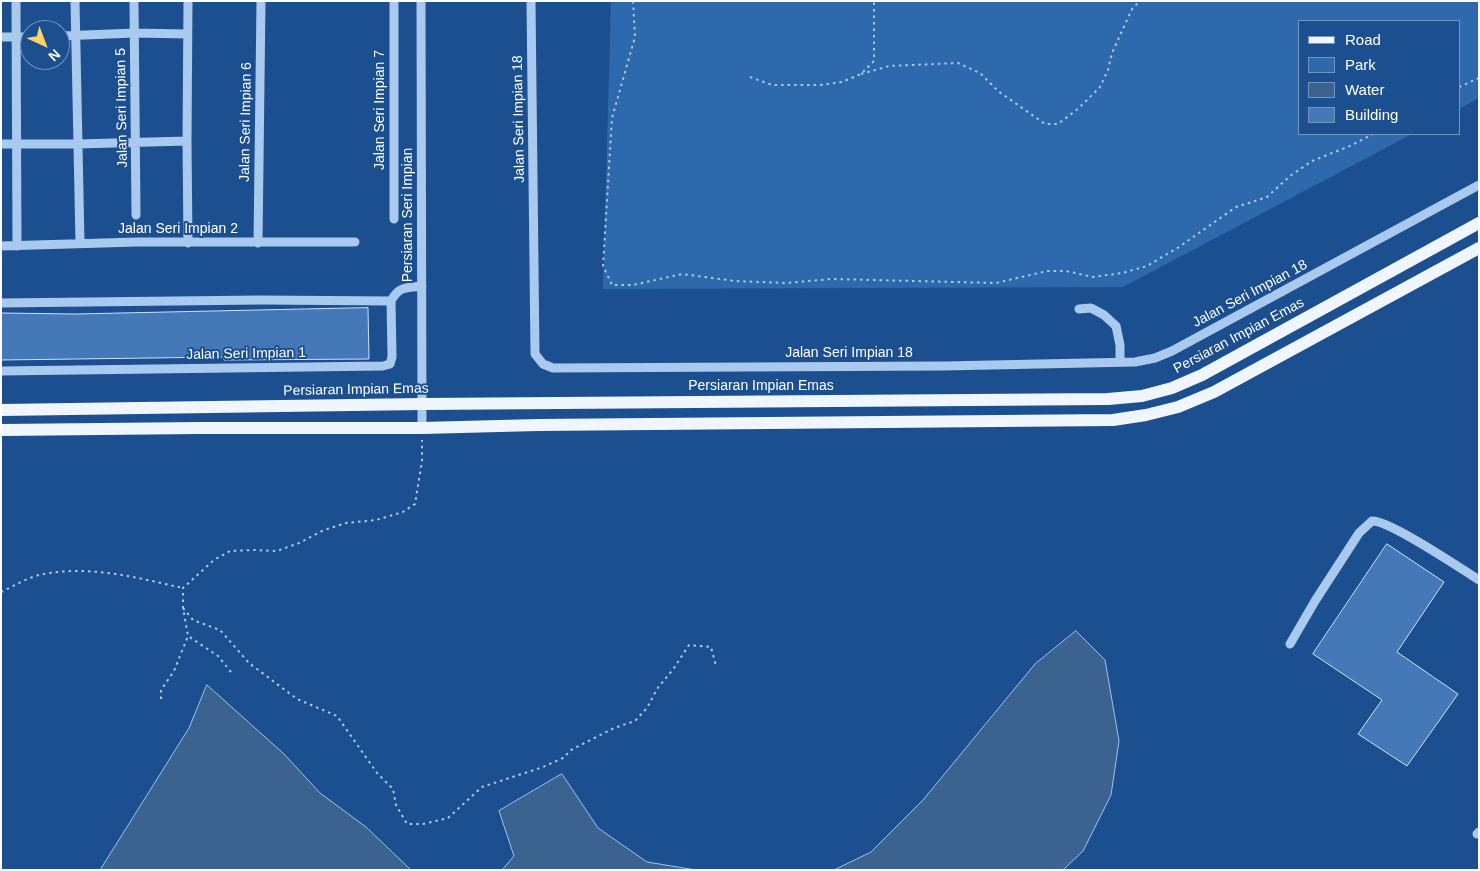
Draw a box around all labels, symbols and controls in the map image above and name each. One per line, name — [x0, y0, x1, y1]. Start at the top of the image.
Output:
north arrow — [20, 20, 70, 70]
legend — [1298, 20, 1460, 135]
text: Road — [1345, 31, 1381, 48]
text: N — [45, 46, 64, 65]
street label: Jalan Seri Impian 5 — [113, 48, 131, 168]
street label: Jalan Seri Impian 7 — [372, 50, 388, 170]
street label: Jalan Seri Impian 18 — [509, 55, 529, 183]
text: Park — [1345, 56, 1376, 73]
street label: Jalan Seri Impian 6 — [237, 62, 255, 182]
text: Water — [1345, 81, 1384, 98]
text: Building — [1345, 106, 1398, 123]
street label: Persiaran Seri Impian — [400, 148, 416, 282]
street label: Jalan Seri Impian 2 — [118, 221, 238, 237]
street label: Jalan Seri Impian 18 — [1190, 257, 1310, 331]
street label: Persiaran Impian Emas — [1171, 294, 1307, 378]
street label: Jalan Seri Impian 1 — [186, 345, 306, 363]
street label: Jalan Seri Impian 18 — [785, 345, 913, 361]
street label: Persiaran Impian Emas — [688, 378, 834, 394]
street label: Persiaran Impian Emas — [283, 380, 429, 400]

